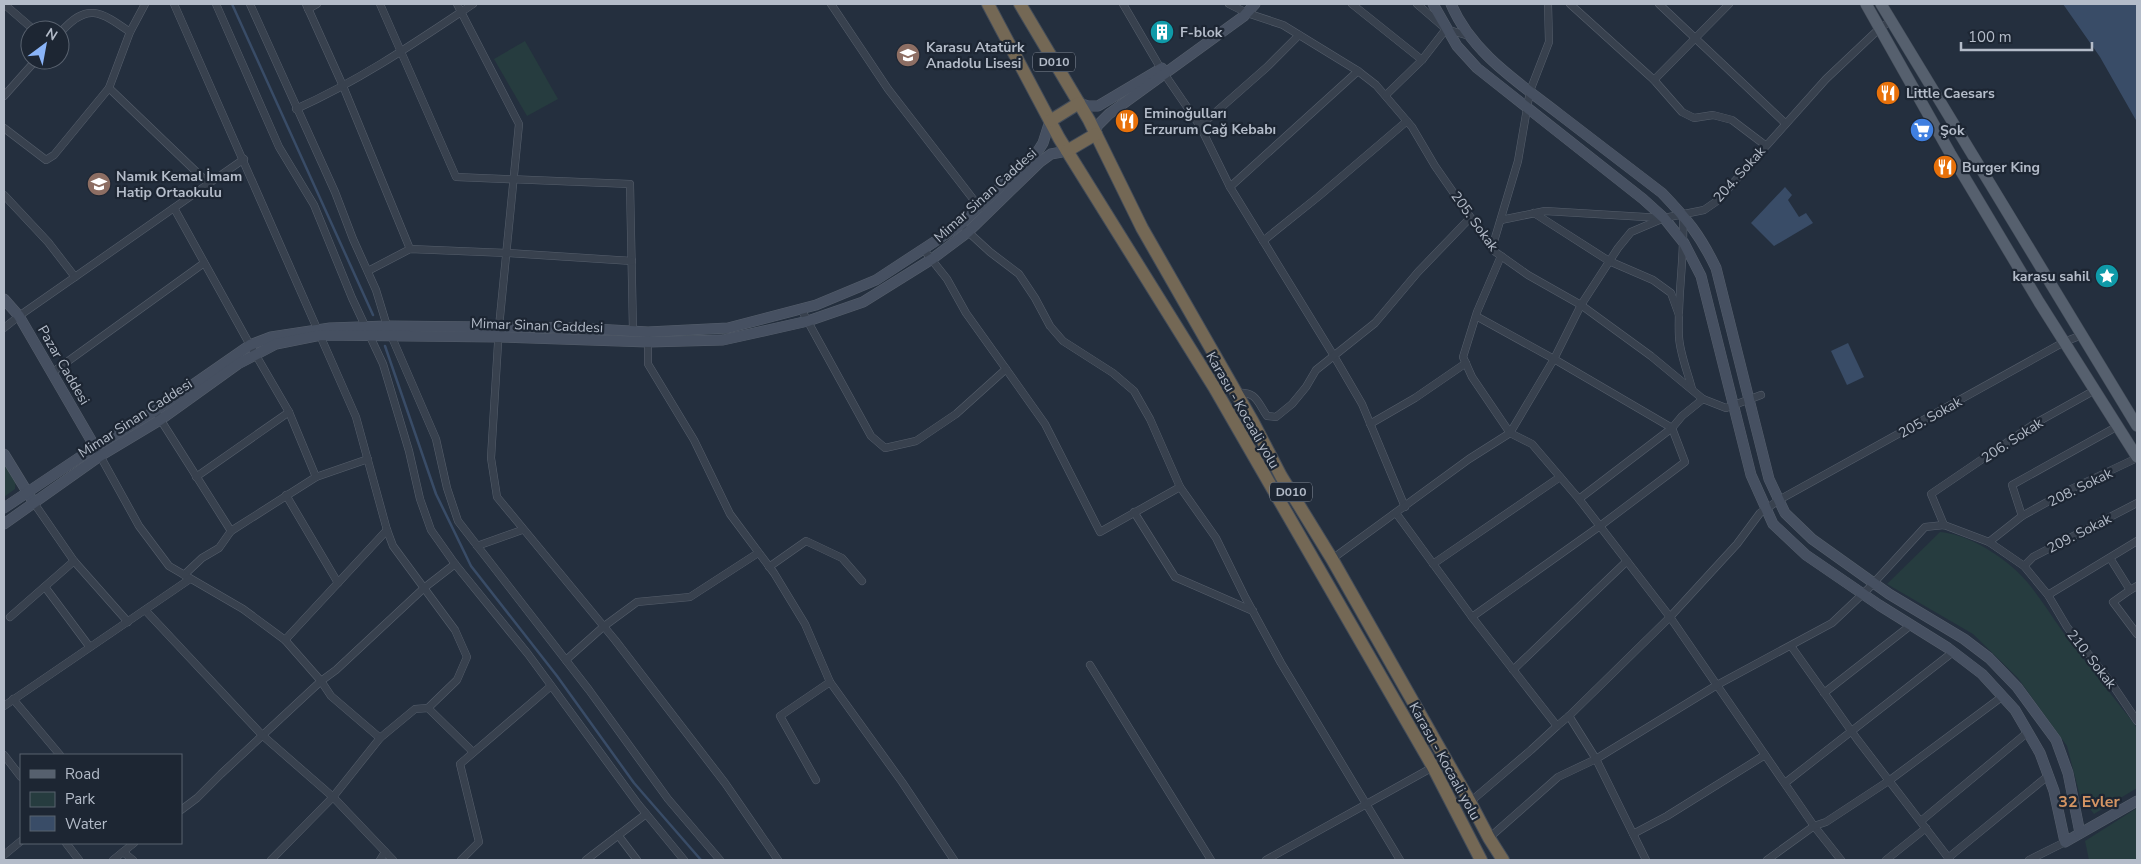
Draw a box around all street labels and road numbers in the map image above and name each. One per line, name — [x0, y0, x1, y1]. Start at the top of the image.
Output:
road number: D010 — [1033, 52, 1075, 72]
street label: 204. Sokak — [1709, 141, 1770, 207]
street label: Mimar Sinan Caddesi — [930, 144, 1041, 247]
street label: 205. Sokak — [1446, 188, 1503, 256]
street label: Mimar Sinan Caddesi — [470, 314, 603, 337]
street label: Pazar Caddesi — [33, 322, 94, 408]
street label: Karasu - Kocaali yolu — [1201, 348, 1284, 472]
street label: Mimar Sinan Caddesi — [75, 374, 196, 462]
street label: 205. Sokak — [1895, 392, 1966, 443]
street label: 206. Sokak — [1978, 413, 2048, 467]
street label: 208. Sokak — [2045, 463, 2117, 511]
road number: D010 — [1270, 482, 1312, 502]
street label: 209. Sokak — [2044, 509, 2115, 558]
street label: 210. Sokak — [2063, 626, 2121, 693]
street label: Karasu - Kocaali yolu — [1404, 699, 1485, 823]

